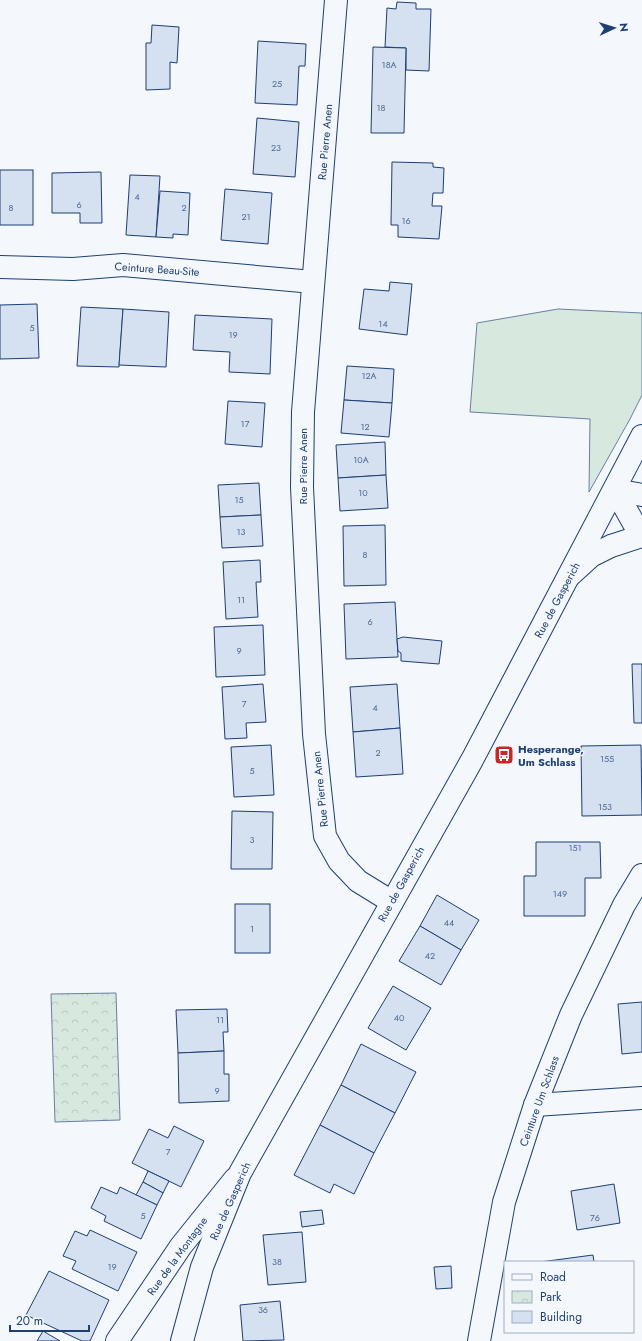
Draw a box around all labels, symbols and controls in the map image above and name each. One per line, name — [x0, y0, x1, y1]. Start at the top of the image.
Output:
north arrow — [594, 8, 634, 48]
text: N — [616, 22, 632, 32]
house number: 18A — [382, 58, 396, 71]
house number: 25 — [272, 77, 282, 90]
house number: 18 — [377, 101, 386, 114]
street label: Rue Pierre Anen — [314, 103, 336, 181]
house number: 23 — [271, 141, 281, 154]
house number: 4 — [134, 190, 140, 203]
house number: 6 — [76, 198, 82, 211]
house number: 8 — [9, 201, 14, 214]
house number: 2 — [181, 201, 187, 214]
house number: 21 — [241, 210, 251, 223]
house number: 16 — [401, 214, 411, 227]
street label: Ceinture Beau-Site — [114, 258, 200, 280]
house number: 14 — [378, 317, 388, 330]
house number: 5 — [29, 321, 35, 334]
house number: 19 — [228, 328, 238, 341]
house number: 12A — [361, 369, 377, 382]
house number: 17 — [241, 417, 250, 430]
house number: 12 — [360, 420, 370, 433]
street label: Rue Pierre Anen — [295, 428, 311, 504]
house number: 10A — [353, 453, 369, 466]
house number: 10 — [358, 486, 368, 499]
house number: 15 — [234, 493, 244, 506]
house number: 13 — [237, 525, 246, 538]
house number: 8 — [363, 548, 368, 561]
street label: Rue de Gasperich — [530, 559, 584, 641]
house number: 11 — [237, 593, 245, 606]
house number: 6 — [367, 615, 373, 628]
house number: 9 — [236, 644, 242, 657]
house number: 7 — [242, 697, 247, 710]
house number: 4 — [372, 701, 378, 714]
place label: Hesperange, Um Schlass — [518, 741, 584, 770]
bus stop icon: Hesperange, Um Schlass — [493, 744, 515, 766]
house number: 2 — [375, 746, 381, 759]
street label: Rue Pierre Anen — [308, 750, 332, 828]
house number: 155 — [600, 752, 614, 765]
house number: 5 — [249, 764, 255, 777]
house number: 153 — [598, 800, 612, 813]
house number: 3 — [250, 833, 255, 846]
house number: 151 — [568, 841, 582, 854]
street label: Rue de Gasperich — [374, 843, 428, 925]
house number: 149 — [553, 887, 567, 900]
house number: 44 — [444, 916, 454, 929]
house number: 1 — [250, 922, 254, 935]
house number: 42 — [425, 949, 435, 962]
house number: 40 — [394, 1011, 405, 1024]
house number: 11 — [216, 1013, 224, 1026]
street label: Ceinture Um Schlass — [515, 1053, 563, 1149]
house number: 9 — [214, 1084, 220, 1097]
house number: 7 — [166, 1145, 171, 1158]
street label: Rue de Gasperich — [206, 1159, 254, 1243]
house number: 5 — [140, 1209, 146, 1222]
house number: 76 — [590, 1211, 600, 1224]
street label: Rue de la Montagne — [143, 1213, 211, 1299]
house number: 38 — [272, 1255, 282, 1268]
house number: 19 — [107, 1260, 117, 1273]
legend — [504, 1261, 634, 1333]
text: Road — [540, 1268, 566, 1286]
text: Park — [540, 1288, 562, 1306]
house number: 36 — [258, 1303, 268, 1316]
scale bar — [10, 1307, 89, 1333]
text: Building — [540, 1308, 582, 1326]
text: 20 m — [16, 1312, 43, 1330]

